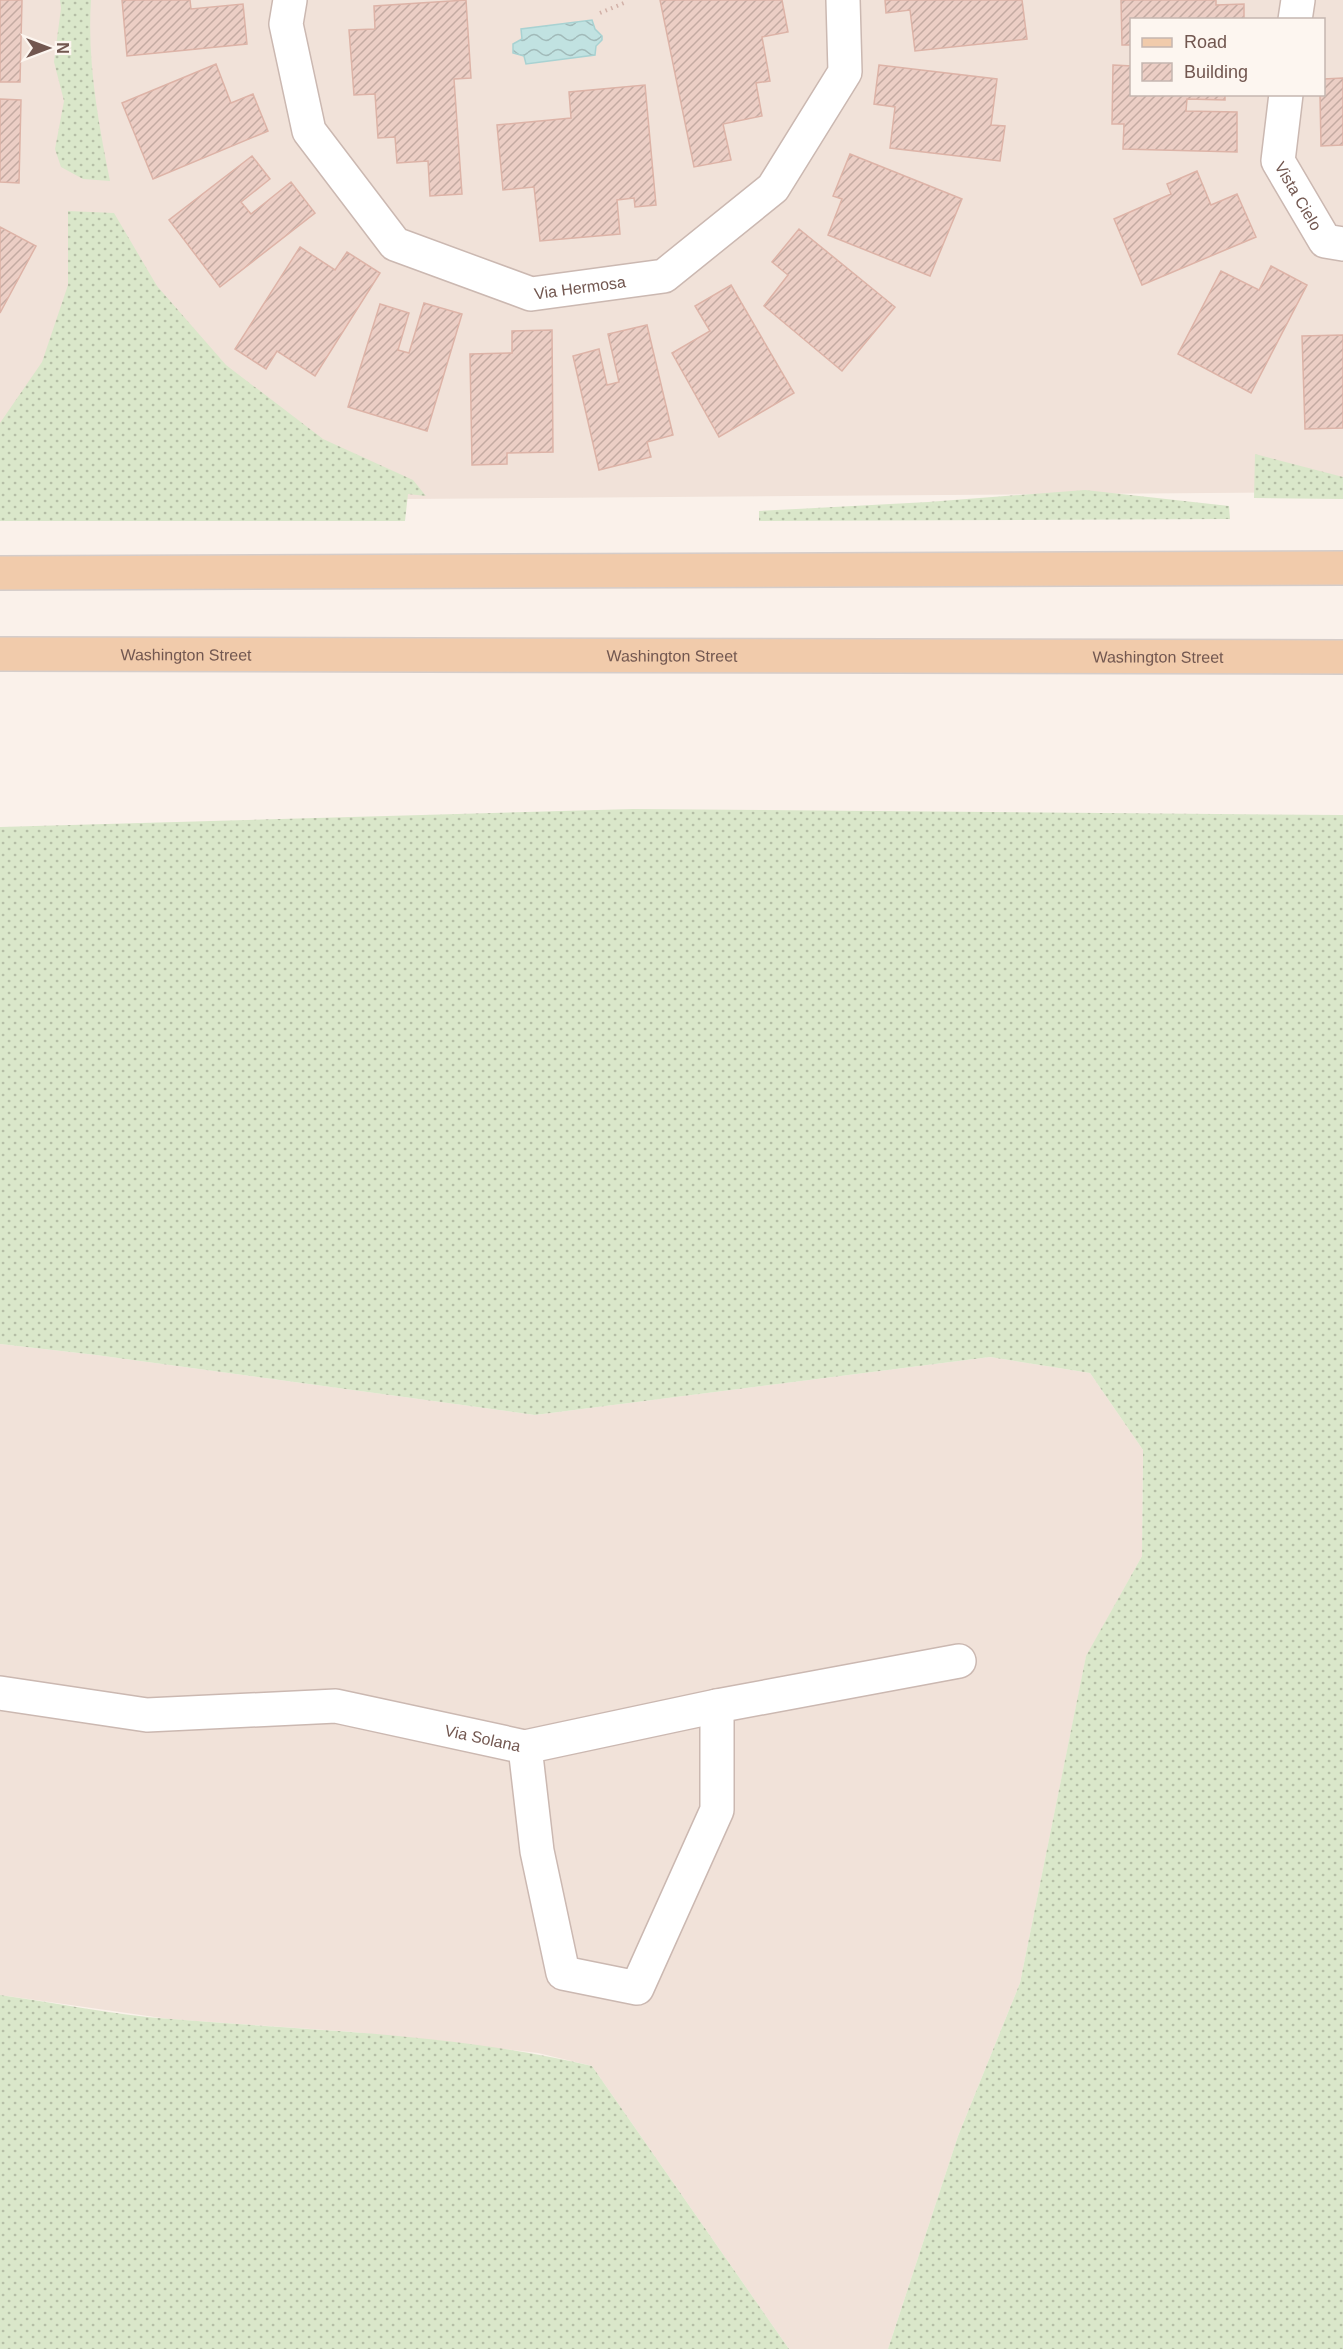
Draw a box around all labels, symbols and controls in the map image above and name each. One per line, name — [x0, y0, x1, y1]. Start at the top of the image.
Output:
north arrow — [18, 18, 78, 78]
legend — [1130, 18, 1325, 96]
text: Road — [1184, 32, 1227, 52]
text: N — [54, 42, 71, 54]
text: Building — [1184, 62, 1248, 82]
street label: Vista Cielo — [1272, 159, 1325, 233]
street label: Via Hermosa — [533, 273, 627, 302]
street label: Washington Street — [120, 646, 252, 663]
street label: Washington Street — [606, 647, 738, 664]
street label: Washington Street — [1092, 648, 1224, 665]
street label: Via Solana — [443, 1721, 522, 1754]

